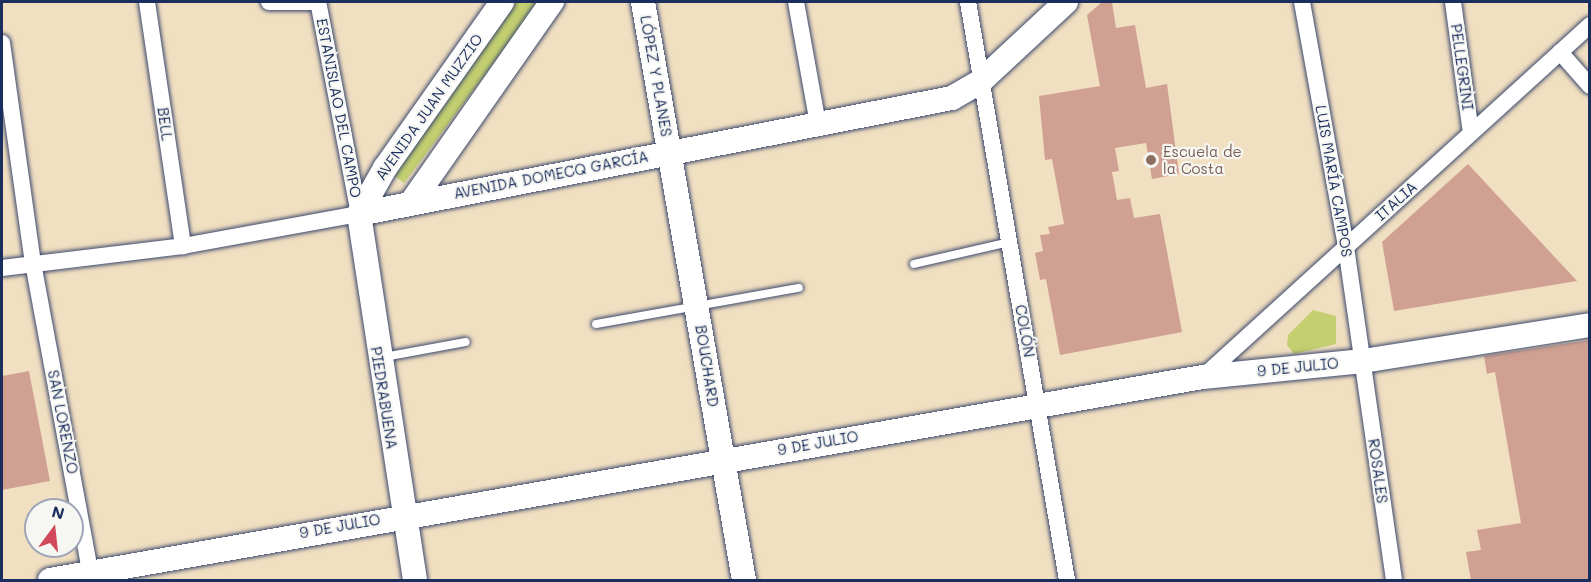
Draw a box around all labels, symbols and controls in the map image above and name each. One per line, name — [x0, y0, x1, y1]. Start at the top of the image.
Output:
street label: LÓPEZ Y PLANES — [636, 14, 676, 138]
street label: ESTANISLAO DEL CAMPO — [313, 17, 365, 199]
street label: PELLEGRINI — [1447, 23, 1477, 111]
street label: AVENIDA JUAN MUZZIO — [372, 30, 486, 184]
street label: LUIS MARÍA CAMPOS — [1312, 104, 1356, 258]
street label: BELL — [154, 106, 176, 142]
place label: Escuela de la Costa — [1163, 142, 1242, 177]
street label: AVENIDA DOMECQ GARCÍA — [452, 147, 650, 203]
marker: Escuela de la Costa — [1144, 153, 1158, 167]
street label: ITALIA — [1371, 178, 1421, 224]
street label: COLÓN — [1011, 303, 1039, 359]
street label: BOUCHARD — [692, 324, 722, 408]
street label: PIEDRABUENA — [367, 345, 401, 451]
street label: 9 DE JULIO — [1256, 354, 1340, 380]
street label: SAN LORENZO — [44, 368, 82, 476]
street label: 9 DE JULIO — [776, 427, 860, 459]
street label: ROSALES — [1365, 437, 1391, 505]
north arrow — [24, 498, 84, 558]
text: N — [50, 500, 67, 524]
street label: 9 DE JULIO — [298, 510, 382, 542]

